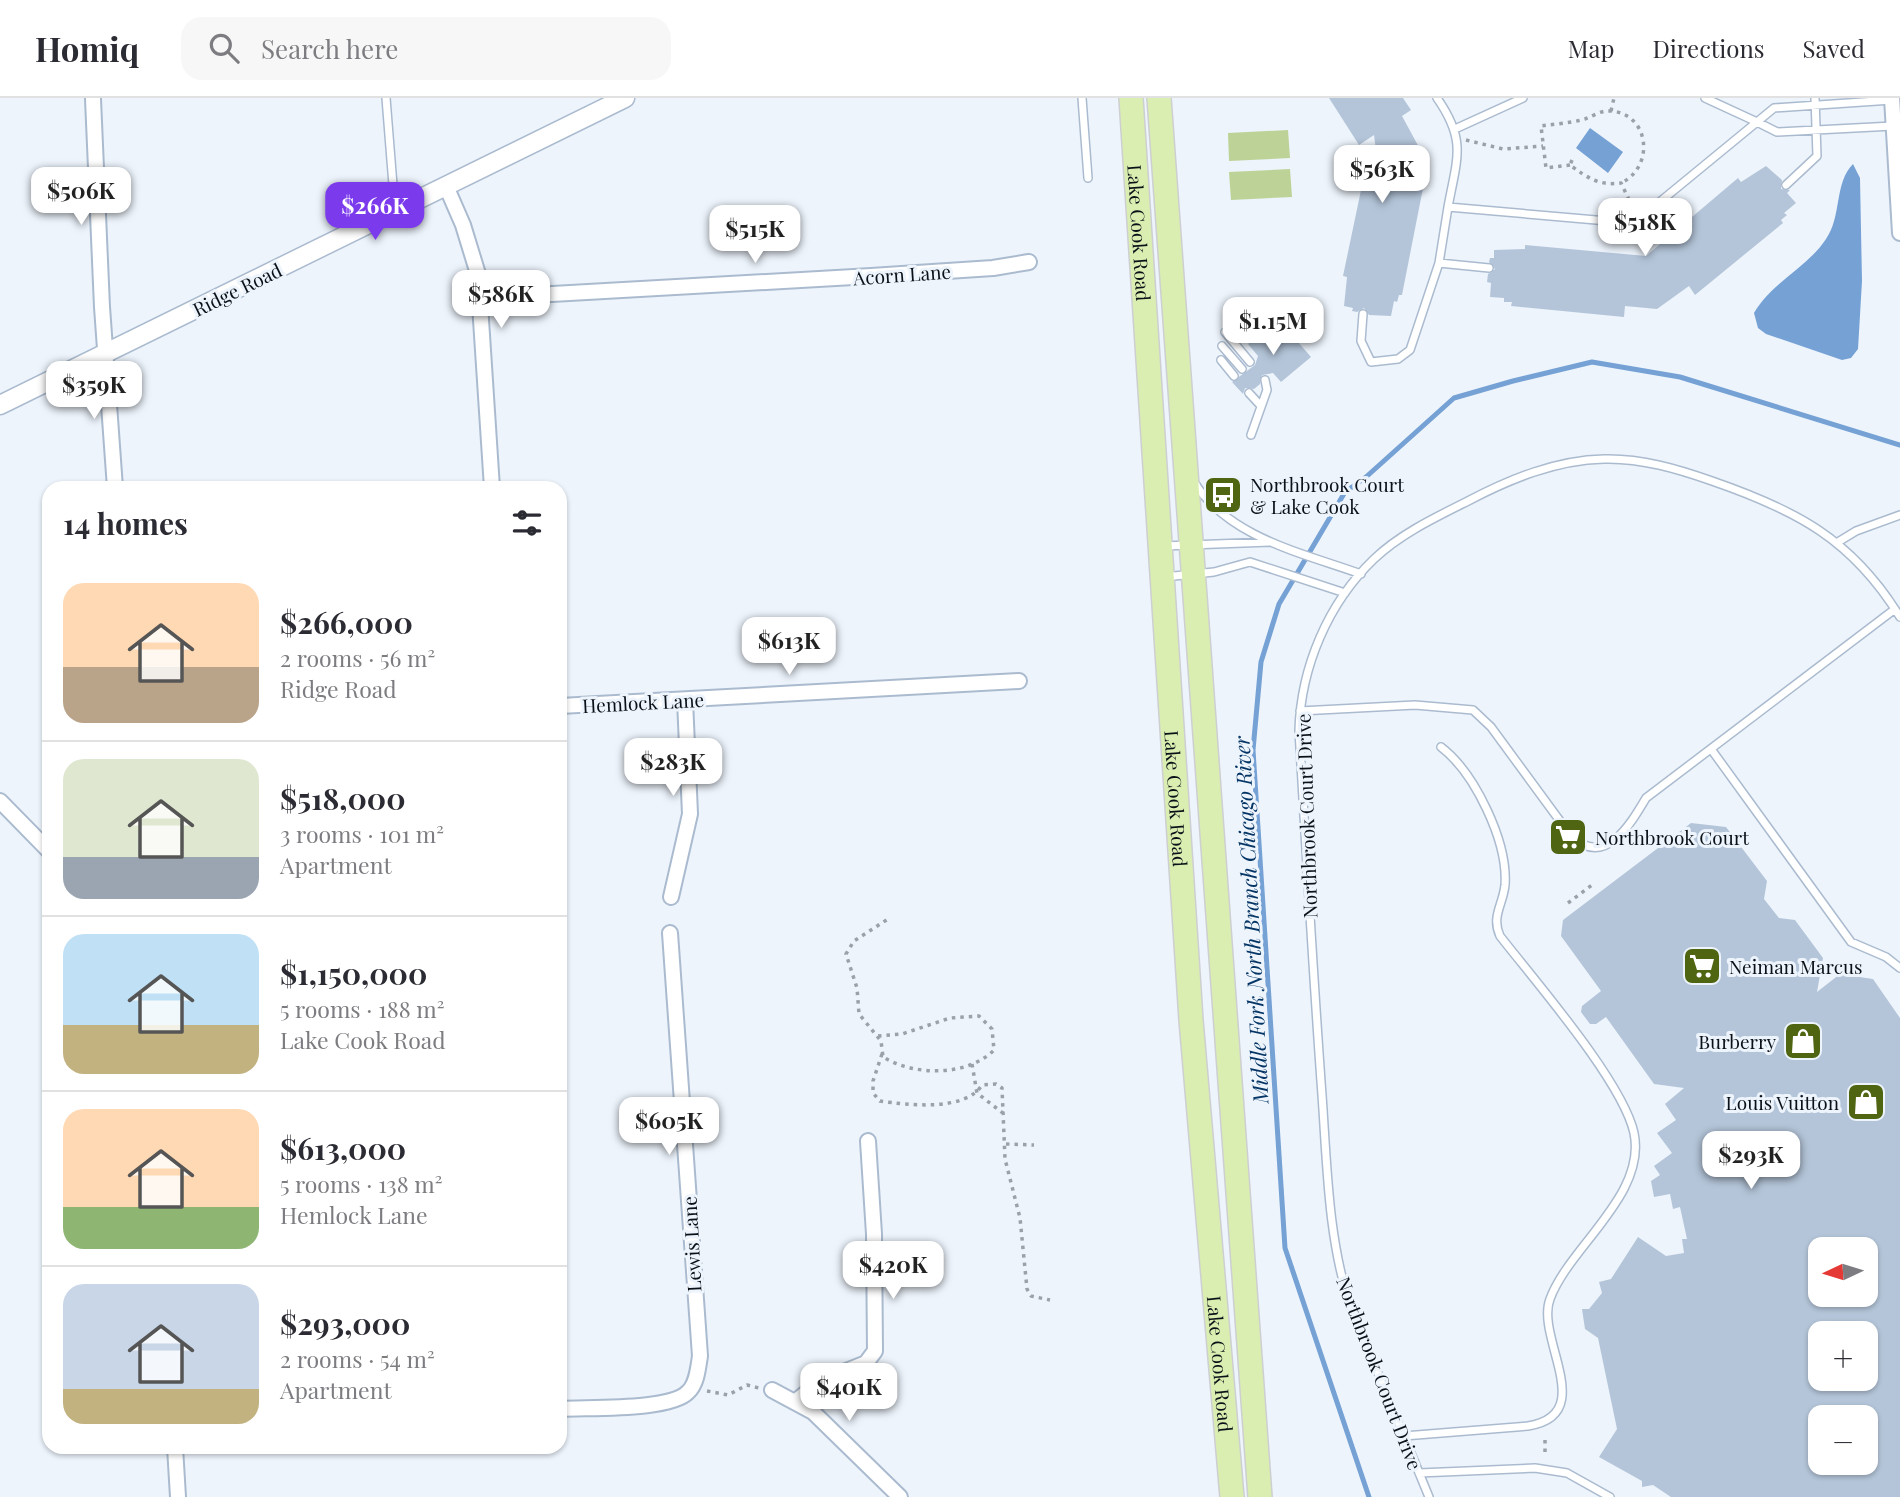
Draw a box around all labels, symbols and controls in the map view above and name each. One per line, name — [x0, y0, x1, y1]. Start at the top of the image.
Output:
search box — [181, 17, 671, 80]
text: Homiq — [35, 26, 139, 70]
icon: search — [205, 29, 243, 67]
text: Search here — [261, 31, 398, 66]
text: Map — [1568, 32, 1614, 64]
text: Directions — [1652, 32, 1765, 64]
text: Saved — [1803, 32, 1865, 64]
pin: $563K — [1333, 146, 1431, 205]
text: $563K — [1350, 152, 1414, 183]
street label: Lake Cook Road — [1122, 164, 1157, 302]
pin: $506K — [32, 167, 130, 227]
text: $506K — [47, 174, 115, 205]
pin: $266K — [326, 183, 424, 242]
text: $266K — [341, 189, 409, 220]
pin: $518K — [1596, 198, 1694, 258]
text: $518K — [1614, 205, 1676, 236]
pin: $515K — [706, 206, 804, 265]
text: $515K — [725, 212, 785, 243]
street label: Ridge Road — [188, 256, 286, 322]
street label: Acorn Lane — [851, 258, 952, 290]
pin: $586K — [452, 271, 550, 330]
text: $586K — [468, 277, 534, 308]
pin: $1.15M — [1216, 298, 1330, 357]
text: $1.15M — [1239, 304, 1307, 335]
pin: $359K — [45, 362, 143, 421]
text: $359K — [62, 368, 126, 399]
place label: Northbrook Court & Lake Cook — [1250, 471, 1404, 519]
bus stop icon: Northbrook Court & Lake Cook — [1202, 474, 1244, 516]
text: 14 homes — [63, 503, 188, 543]
icon: filters — [508, 504, 546, 542]
text: $266,000 — [280, 602, 413, 642]
icon: home — [119, 611, 203, 695]
pin: $613K — [740, 618, 838, 677]
text: $613K — [758, 624, 820, 655]
text: 2 rooms · 56 m² — [280, 642, 435, 673]
text: Ridge Road — [280, 673, 397, 704]
street label: Hemlock Lane — [581, 686, 705, 718]
street label: Northbrook Court Drive — [1289, 713, 1323, 919]
street label: Lake Cook Road — [1159, 729, 1194, 868]
water label: Middle Fork North Branch Chicago River — [1226, 734, 1274, 1106]
pin: $283K — [624, 738, 722, 798]
text: $283K — [640, 745, 706, 776]
text: $518,000 — [280, 778, 406, 818]
icon: home — [119, 787, 203, 871]
supermarket icon: Northbrook Court — [1547, 816, 1589, 858]
text: 3 rooms · 101 m² — [280, 818, 444, 849]
place label: Northbrook Court — [1595, 824, 1749, 850]
text: Apartment — [280, 849, 392, 880]
supermarket icon: Neiman Marcus — [1681, 945, 1723, 987]
text: $1,150,000 — [280, 953, 427, 993]
place label: Neiman Marcus — [1729, 953, 1862, 979]
icon: home — [119, 962, 203, 1046]
text: 5 rooms · 188 m² — [280, 993, 445, 1024]
shop icon: Burberry — [1782, 1020, 1824, 1062]
text: Lake Cook Road — [280, 1024, 446, 1055]
place label: Burberry — [1698, 1028, 1776, 1054]
shop icon: Louis Vuitton — [1845, 1081, 1887, 1123]
place label: Louis Vuitton — [1726, 1089, 1840, 1115]
pin: $605K — [620, 1098, 718, 1157]
text: $605K — [635, 1104, 703, 1135]
text: $613,000 — [280, 1128, 406, 1168]
pin: $293K — [1702, 1132, 1800, 1191]
icon: home — [119, 1137, 203, 1221]
text: $293K — [1718, 1138, 1784, 1169]
text: 5 rooms · 138 m² — [280, 1168, 443, 1199]
street label: Lewis Lane — [676, 1196, 706, 1292]
text: Hemlock Lane — [280, 1199, 428, 1230]
north arrow — [1808, 1237, 1878, 1307]
map controls — [1808, 1237, 1878, 1475]
pin: $420K — [844, 1242, 942, 1301]
text: $420K — [859, 1248, 927, 1279]
street label: Northbrook Court Drive — [1331, 1273, 1429, 1473]
street label: Lake Cook Road — [1202, 1294, 1239, 1433]
text: $293,000 — [280, 1303, 410, 1343]
icon: home — [119, 1312, 203, 1396]
button: + — [1808, 1321, 1878, 1391]
text: 2 rooms · 54 m² — [280, 1343, 435, 1374]
pin: $401K — [800, 1364, 898, 1423]
text: $401K — [816, 1370, 882, 1401]
text: Apartment — [280, 1374, 392, 1405]
button: − — [1808, 1405, 1878, 1475]

